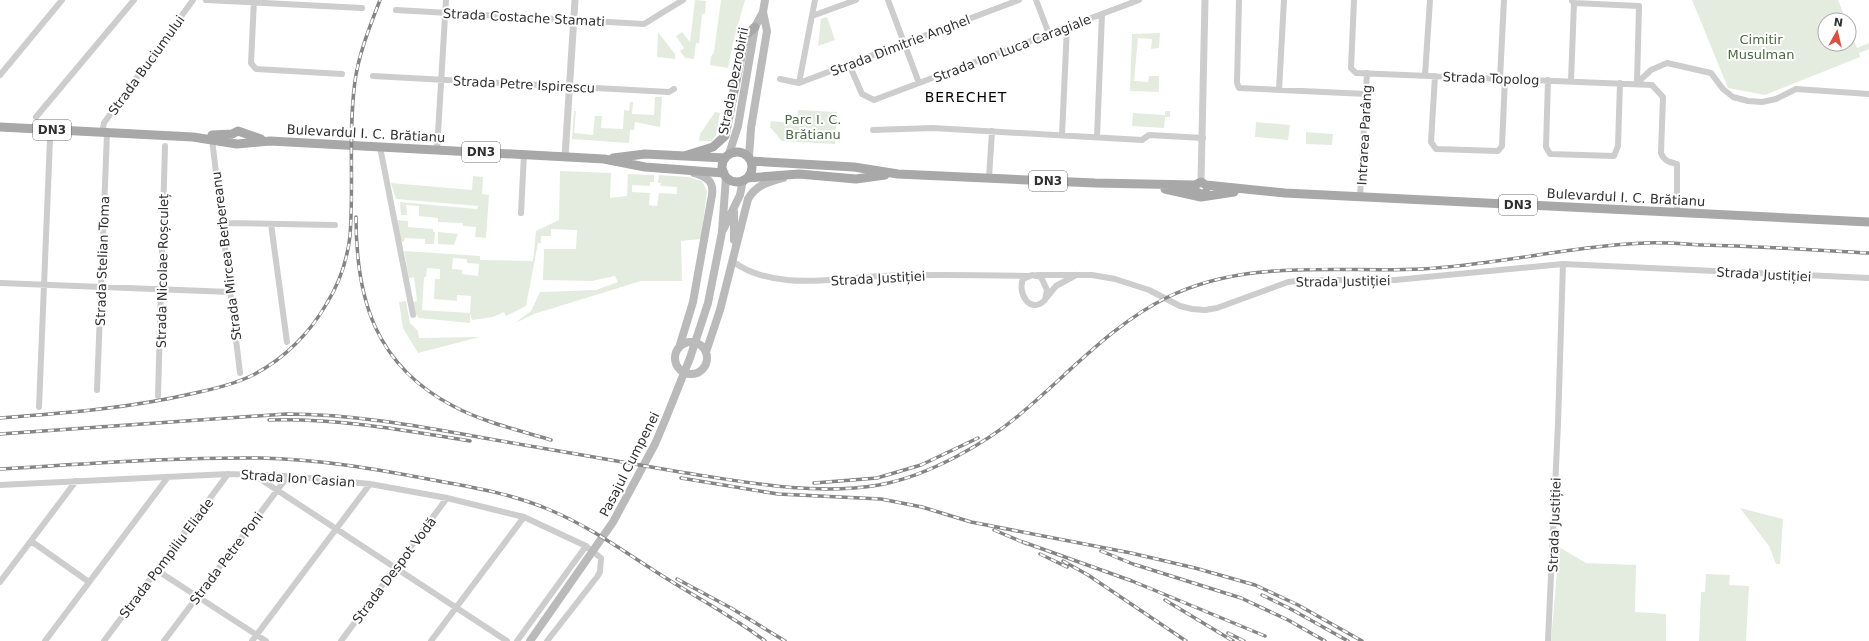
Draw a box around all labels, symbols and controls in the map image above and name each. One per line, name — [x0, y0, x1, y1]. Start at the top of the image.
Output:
street label: Strada Costache Stamati — [443, 6, 605, 29]
street label: Strada Ion Luca Caragiale — [931, 11, 1093, 85]
street label: Strada Dimitrie Anghel — [828, 12, 972, 79]
north arrow — [1817, 12, 1857, 52]
street label: Strada Buciumului — [105, 13, 188, 118]
text: N — [1833, 16, 1844, 30]
street label: Strada Dezrobirii — [716, 26, 751, 136]
park label: Cimitir Musulman — [1728, 32, 1794, 62]
street label: Strada Topolog — [1442, 69, 1540, 88]
street label: Strada Petre Ispirescu — [452, 73, 595, 96]
street label: Intrarea Parâng — [1354, 84, 1375, 186]
district label: BERECHET — [925, 89, 1007, 105]
park label: Parc I. C. Brătianu — [785, 112, 841, 142]
road number: DN3 — [33, 120, 71, 140]
street label: Bulevardul I. C. Brătianu — [286, 122, 446, 145]
road number: DN3 — [462, 142, 500, 162]
street label: Strada Mircea Berbereanu — [209, 171, 244, 341]
road number: DN3 — [1029, 171, 1067, 191]
street label: Bulevardul I. C. Brătianu — [1546, 186, 1706, 209]
street label: Strada Nicolae Roșculeț — [154, 194, 171, 348]
road number: DN3 — [1499, 195, 1537, 215]
street label: Strada Stelian Toma — [93, 196, 112, 326]
street label: Strada Justiției — [1716, 265, 1812, 284]
street label: Strada Justiției — [830, 269, 926, 288]
street label: Strada Justiției — [1295, 273, 1391, 290]
street label: Pasajul Cumpenei — [597, 409, 662, 519]
street label: Strada Ion Casian — [240, 467, 356, 490]
street label: Strada Justiției — [1545, 477, 1564, 573]
street label: Strada Pompiliu Eliade — [116, 495, 216, 621]
street label: Strada Petre Poni — [187, 509, 266, 607]
street label: Strada Despot Vodă — [350, 514, 439, 626]

